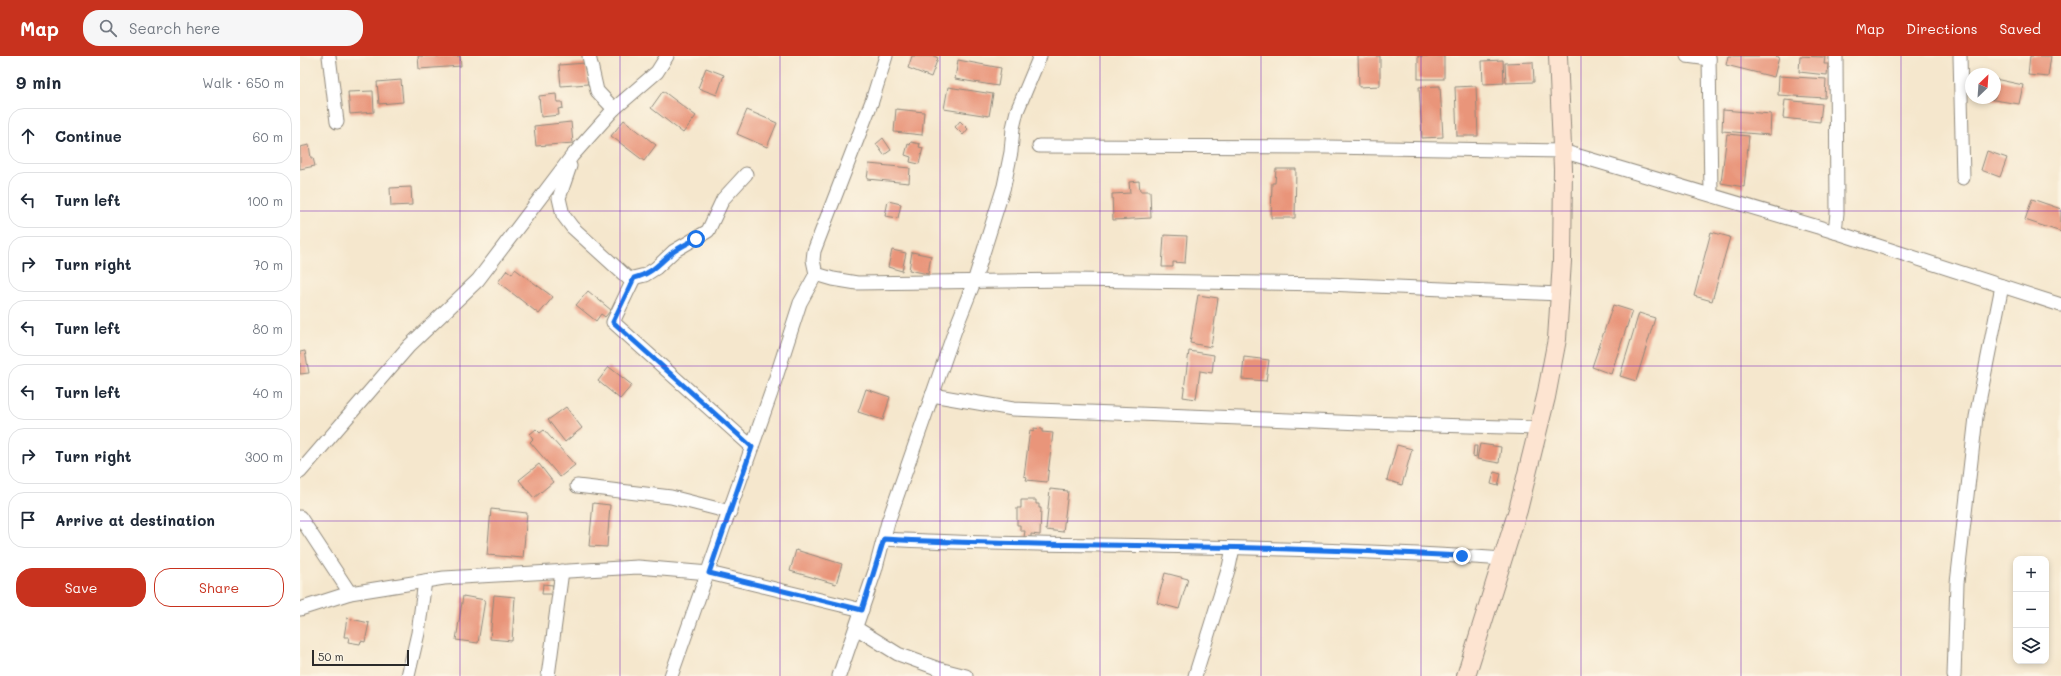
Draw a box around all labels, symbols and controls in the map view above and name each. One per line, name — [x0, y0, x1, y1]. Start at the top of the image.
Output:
search box — [83, 10, 363, 46]
text: Map — [20, 16, 59, 41]
icon: search — [97, 17, 119, 39]
text: Search here — [129, 18, 220, 38]
text: Map — [1856, 19, 1884, 38]
text: Directions — [1906, 19, 1977, 38]
text: Saved — [1999, 19, 2041, 38]
north arrow — [1965, 68, 2001, 104]
text: 9 min — [16, 71, 61, 93]
text: Walk · 650 m — [202, 74, 284, 91]
icon: ahead — [17, 125, 39, 147]
text: Continue — [55, 126, 122, 146]
text: 60 m — [253, 128, 283, 145]
icon: left — [17, 189, 39, 211]
text: Turn left — [55, 190, 120, 210]
text: 100 m — [247, 192, 283, 209]
route start — [687, 230, 705, 248]
icon: right — [17, 253, 39, 275]
text: Turn right — [55, 254, 132, 274]
text: 70 m — [253, 256, 283, 273]
icon: left — [17, 317, 39, 339]
text: Turn left — [55, 318, 120, 338]
text: 80 m — [253, 320, 283, 337]
icon: left — [17, 381, 39, 403]
text: Turn left — [55, 382, 120, 402]
text: 40 m — [253, 384, 283, 401]
icon: right — [17, 445, 39, 467]
text: Turn right — [55, 446, 132, 466]
text: 300 m — [245, 448, 283, 465]
icon: arrive — [17, 509, 39, 531]
text: Arrive at destination — [55, 510, 215, 530]
route end — [1453, 547, 1471, 565]
map controls — [2013, 556, 2049, 664]
button: + — [2013, 556, 2049, 592]
button: Save — [16, 568, 146, 607]
button: Share — [154, 568, 284, 607]
button: − — [2013, 592, 2049, 628]
button: layers — [2013, 628, 2049, 664]
scale bar — [312, 648, 409, 667]
text: 50 m — [318, 649, 344, 664]

